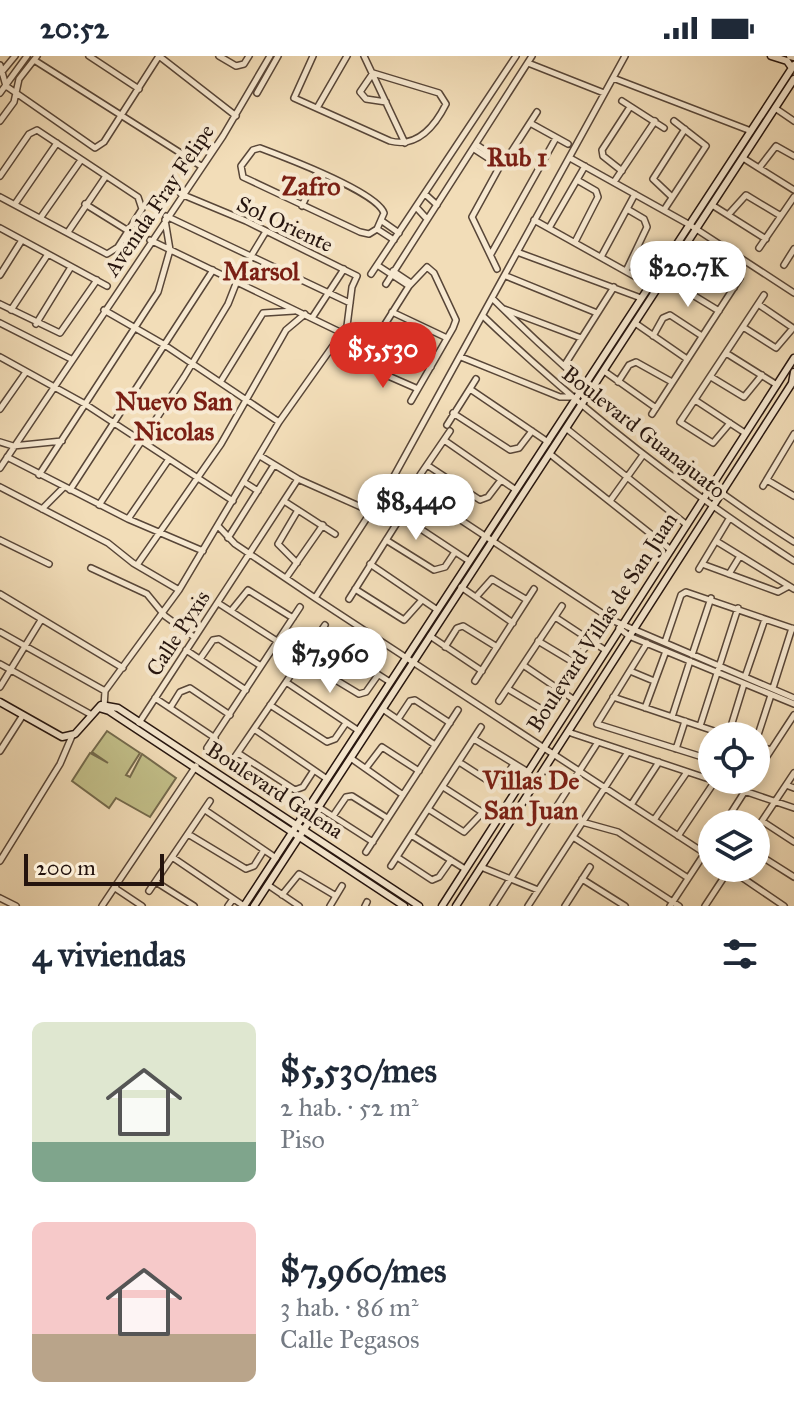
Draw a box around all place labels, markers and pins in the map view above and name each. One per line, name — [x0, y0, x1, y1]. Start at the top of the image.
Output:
pin: $20.7K — [623, 241, 753, 309]
pin: $5,530 — [318, 322, 448, 390]
pin: $8,440 — [351, 474, 481, 542]
pin: $7,960 — [265, 627, 395, 695]

